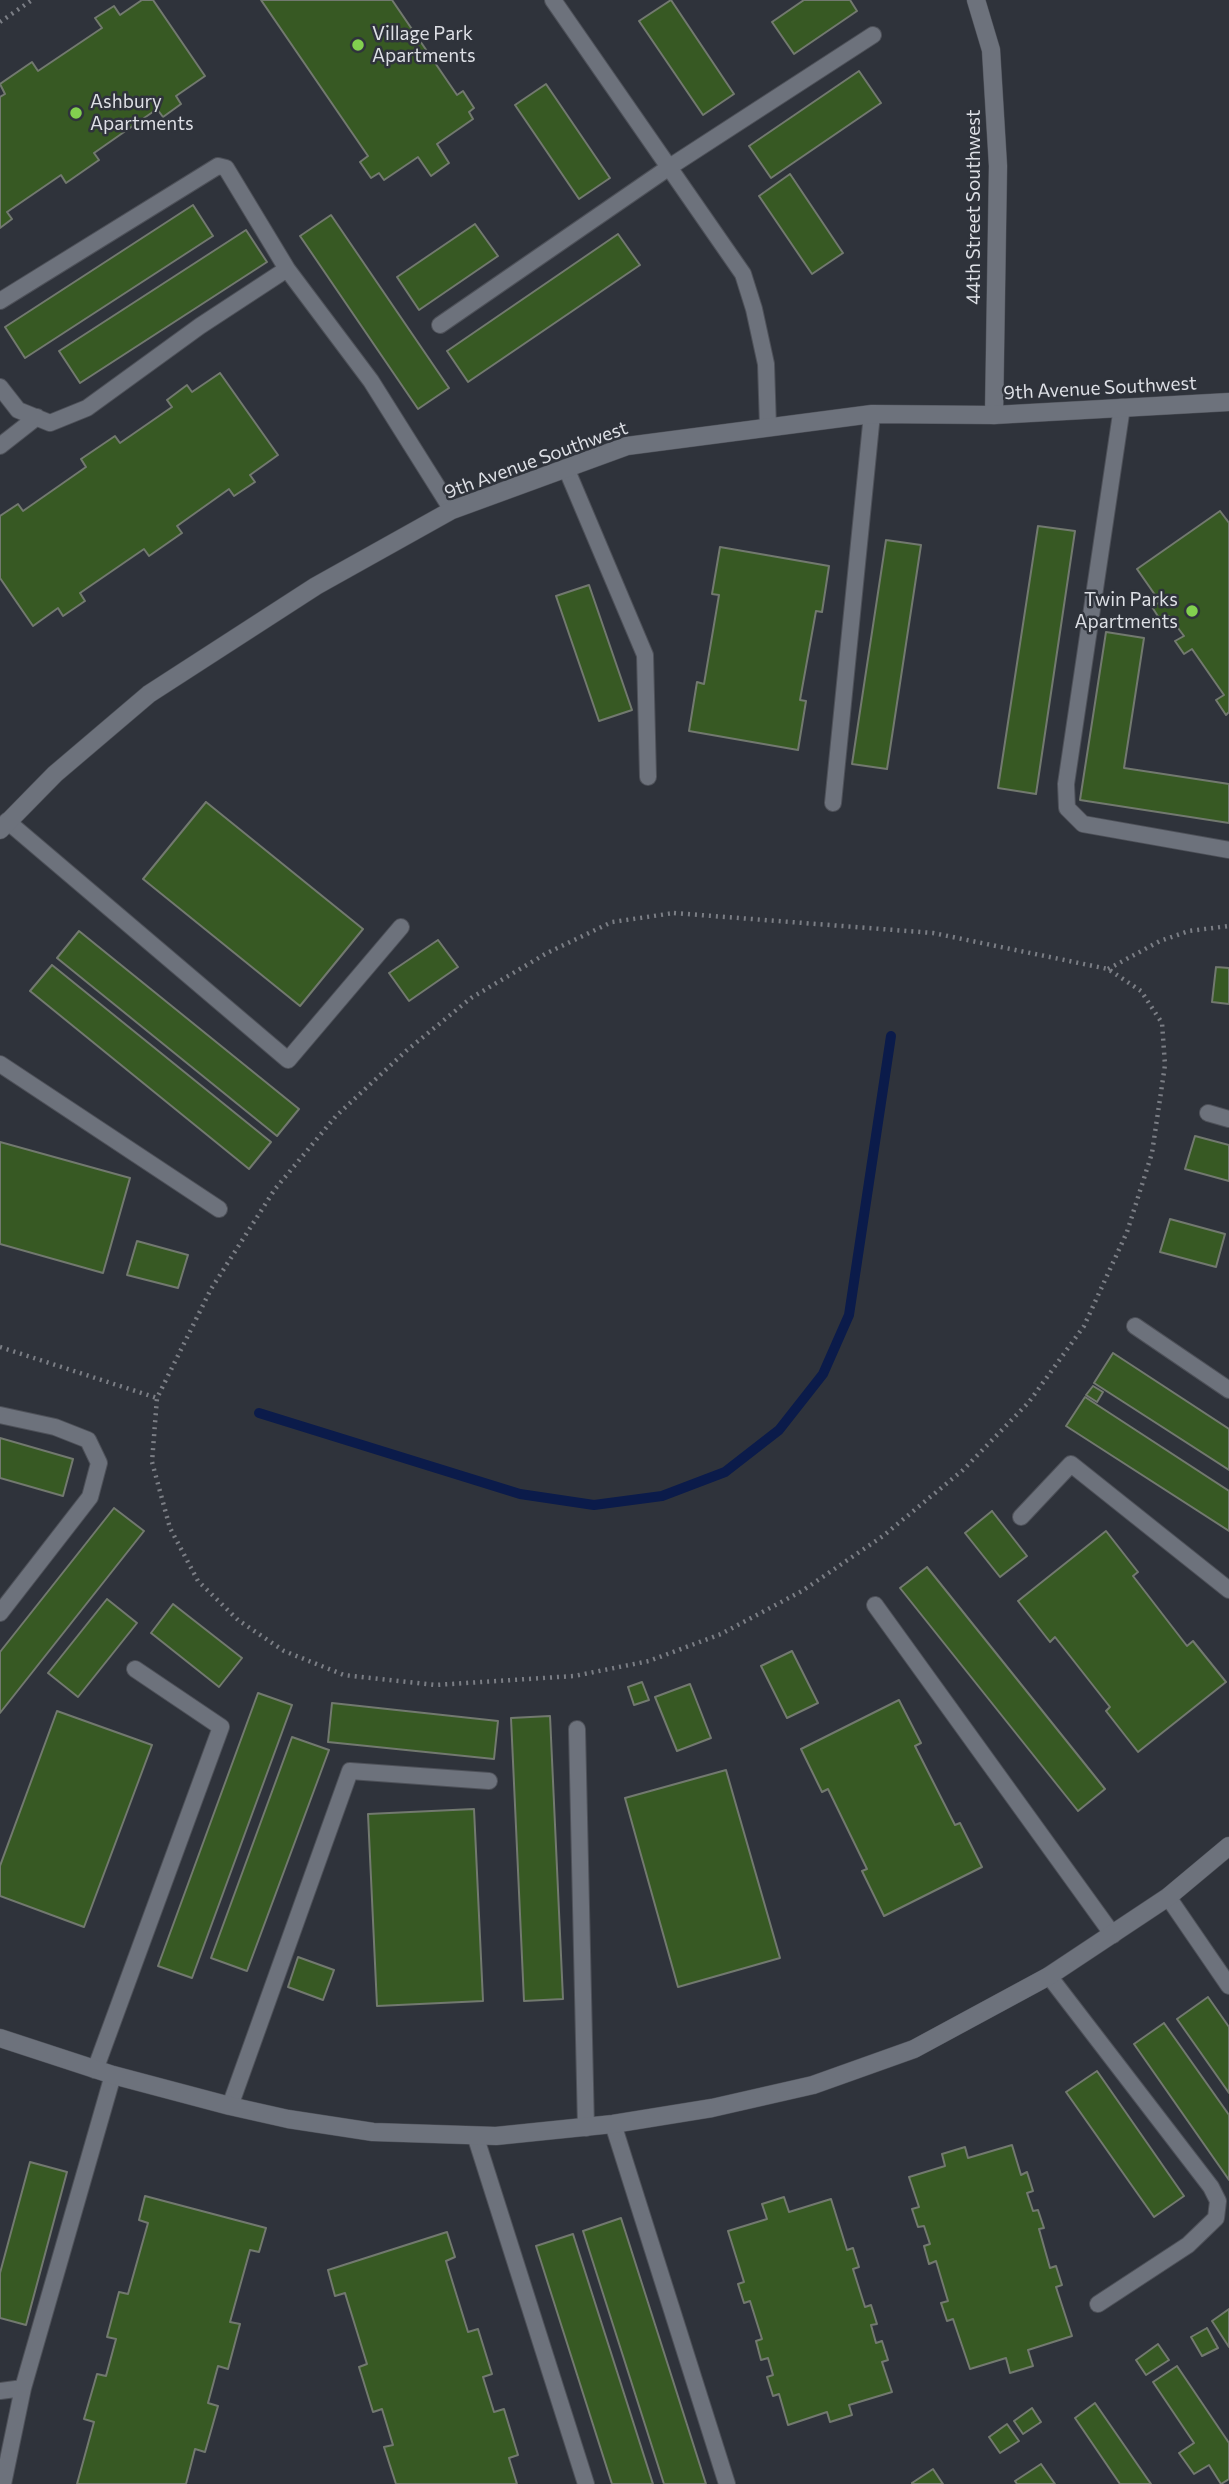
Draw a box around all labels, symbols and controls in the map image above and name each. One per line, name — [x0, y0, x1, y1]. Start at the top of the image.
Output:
place label: Village Park Apartments — [372, 23, 476, 67]
marker: Village Park Apartments — [350, 37, 366, 53]
place label: Ashbury Apartments — [90, 91, 194, 135]
marker: Ashbury Apartments — [68, 105, 84, 121]
street label: 44th Street Southwest — [963, 109, 985, 305]
street label: 9th Avenue Southwest — [1003, 372, 1197, 404]
street label: 9th Avenue Southwest — [441, 416, 631, 504]
place label: Twin Parks Apartments — [1074, 589, 1178, 633]
marker: Twin Parks Apartments — [1184, 603, 1200, 619]

